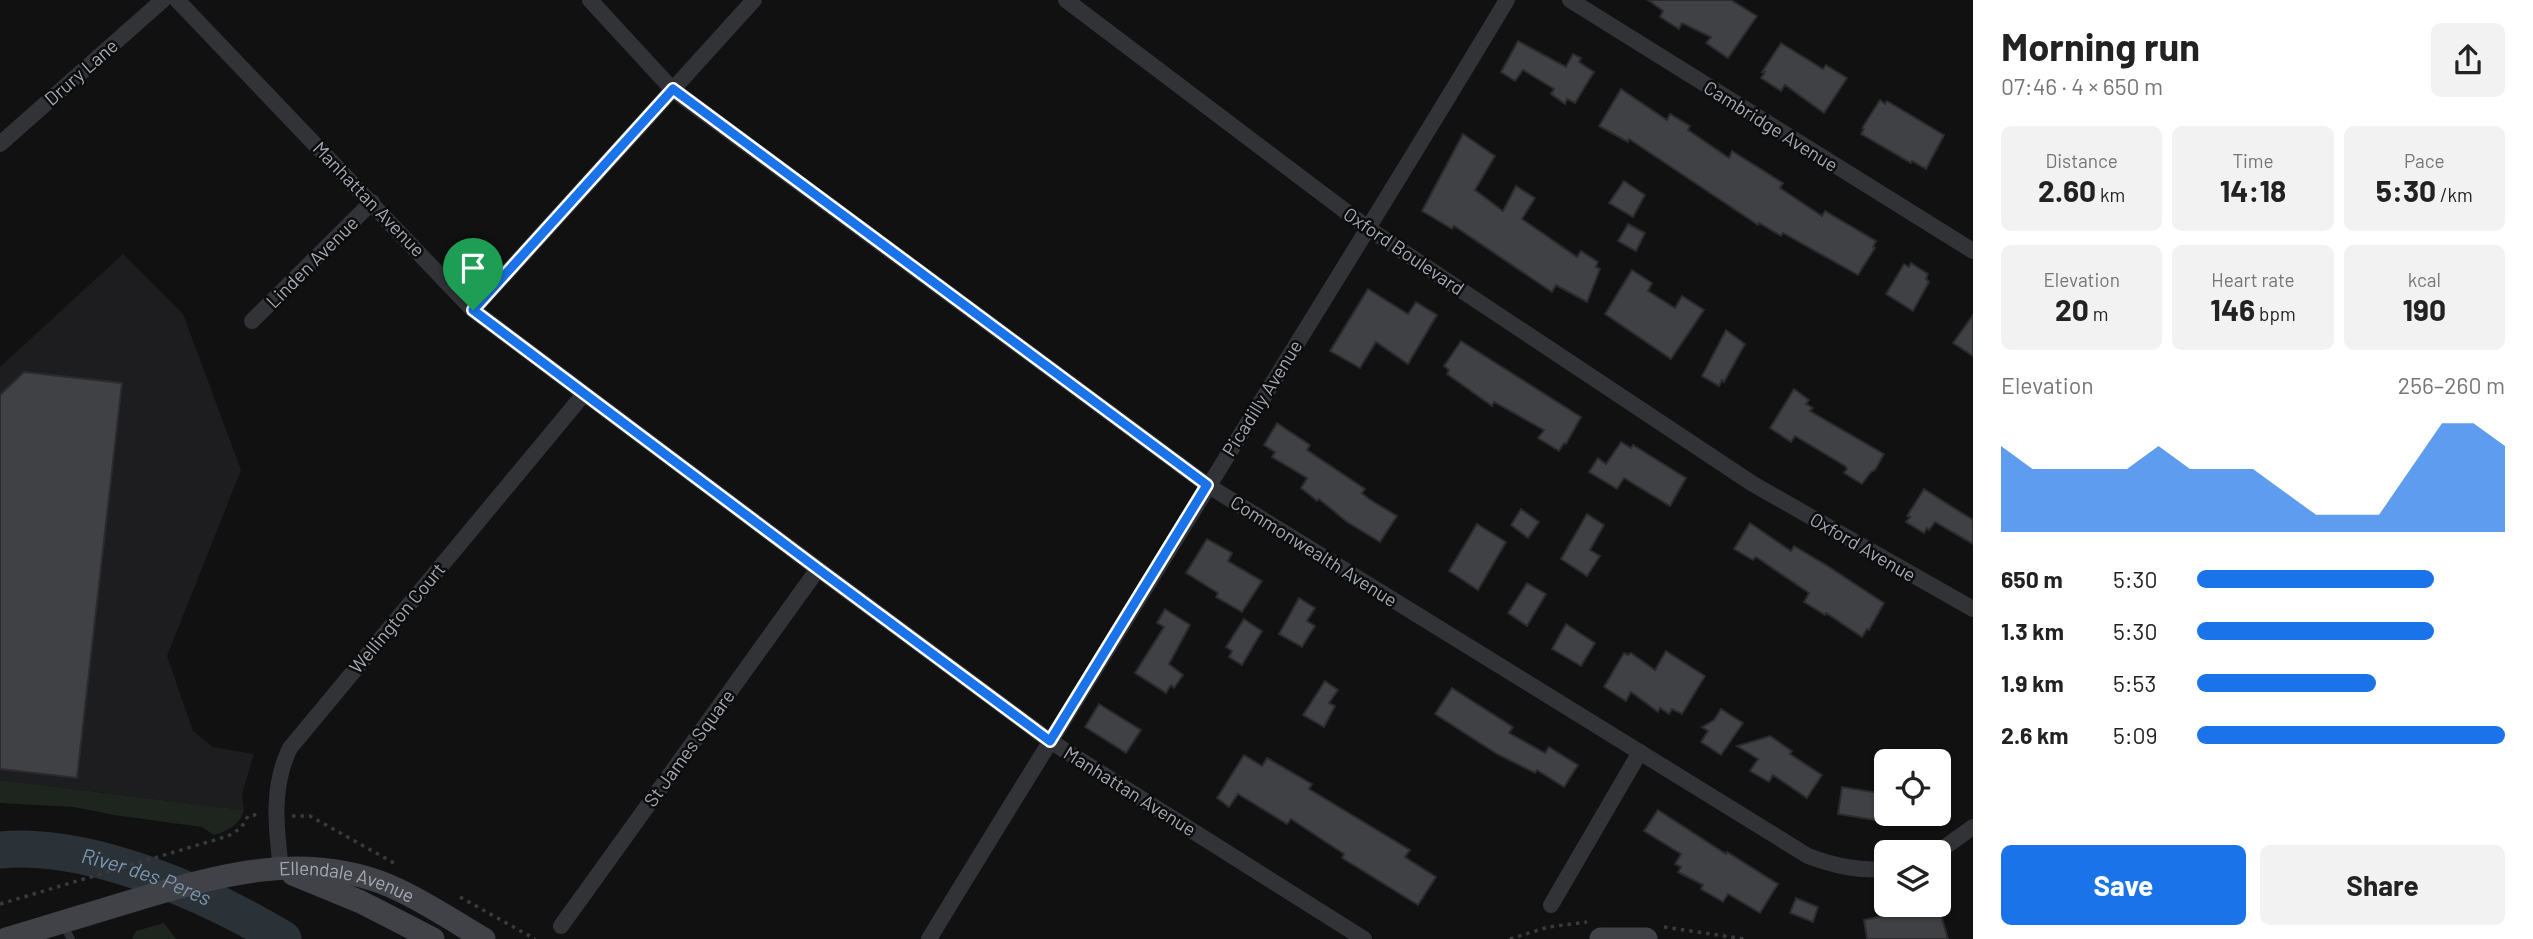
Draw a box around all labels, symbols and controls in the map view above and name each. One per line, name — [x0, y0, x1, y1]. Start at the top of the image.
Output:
text: Morning run — [2001, 23, 2200, 69]
button: share — [2431, 23, 2505, 97]
street label: Drury Lane — [39, 34, 122, 110]
text: 07:46 · 4 × 650 m — [2001, 72, 2163, 100]
street label: Cambridge Avenue — [1700, 75, 1843, 176]
street label: Manhattan Avenue — [309, 136, 430, 261]
text: Distance — [2045, 149, 2118, 172]
text: Time — [2232, 149, 2274, 172]
text: Pace — [2404, 149, 2445, 172]
text: 2.60 — [2038, 172, 2096, 208]
text: 14:18 — [2220, 172, 2286, 208]
text: 5:30 — [2376, 172, 2436, 208]
text: km — [2096, 183, 2125, 206]
text: /km — [2436, 183, 2473, 206]
street label: Oxford Boulevard — [1340, 202, 1469, 299]
street label: Linden Avenue — [261, 211, 362, 312]
pin — [443, 238, 503, 310]
icon: arrive — [454, 249, 492, 287]
text: Elevation — [2043, 268, 2120, 291]
text: Heart rate — [2211, 268, 2295, 291]
text: kcal — [2408, 268, 2441, 291]
text: 20 — [2055, 291, 2089, 327]
text: 146 — [2210, 291, 2255, 327]
text: 190 — [2402, 291, 2446, 327]
text: m — [2089, 302, 2108, 325]
text: bpm — [2255, 302, 2296, 325]
street label: Picadilly Avenue — [1217, 335, 1306, 460]
text: Elevation — [2001, 371, 2094, 399]
text: 256–260 m — [2398, 371, 2505, 399]
street label: Commonwealth Avenue — [1227, 490, 1402, 611]
street label: Oxford Avenue — [1806, 507, 1920, 586]
street label: Wellington Court — [344, 558, 449, 678]
text: 650 m — [2001, 565, 2063, 593]
text: 5:30 — [2113, 565, 2157, 593]
text: 1.3 km — [2001, 617, 2064, 645]
text: 5:30 — [2113, 617, 2157, 645]
text: 1.9 km — [2001, 669, 2064, 697]
text: 5:53 — [2113, 669, 2156, 697]
street label: St James Square — [638, 685, 739, 811]
text: 2.6 km — [2001, 721, 2069, 749]
text: 5:09 — [2113, 721, 2158, 749]
street label: Manhattan Avenue — [1060, 741, 1201, 840]
map controls — [1874, 749, 1951, 917]
button: locate — [1874, 749, 1951, 826]
button: layers — [1874, 840, 1951, 917]
water label: River des Peres — [79, 842, 216, 910]
button: Save — [2001, 845, 2246, 925]
button: Share — [2260, 845, 2505, 925]
street label: Ellendale Avenue — [278, 856, 419, 907]

